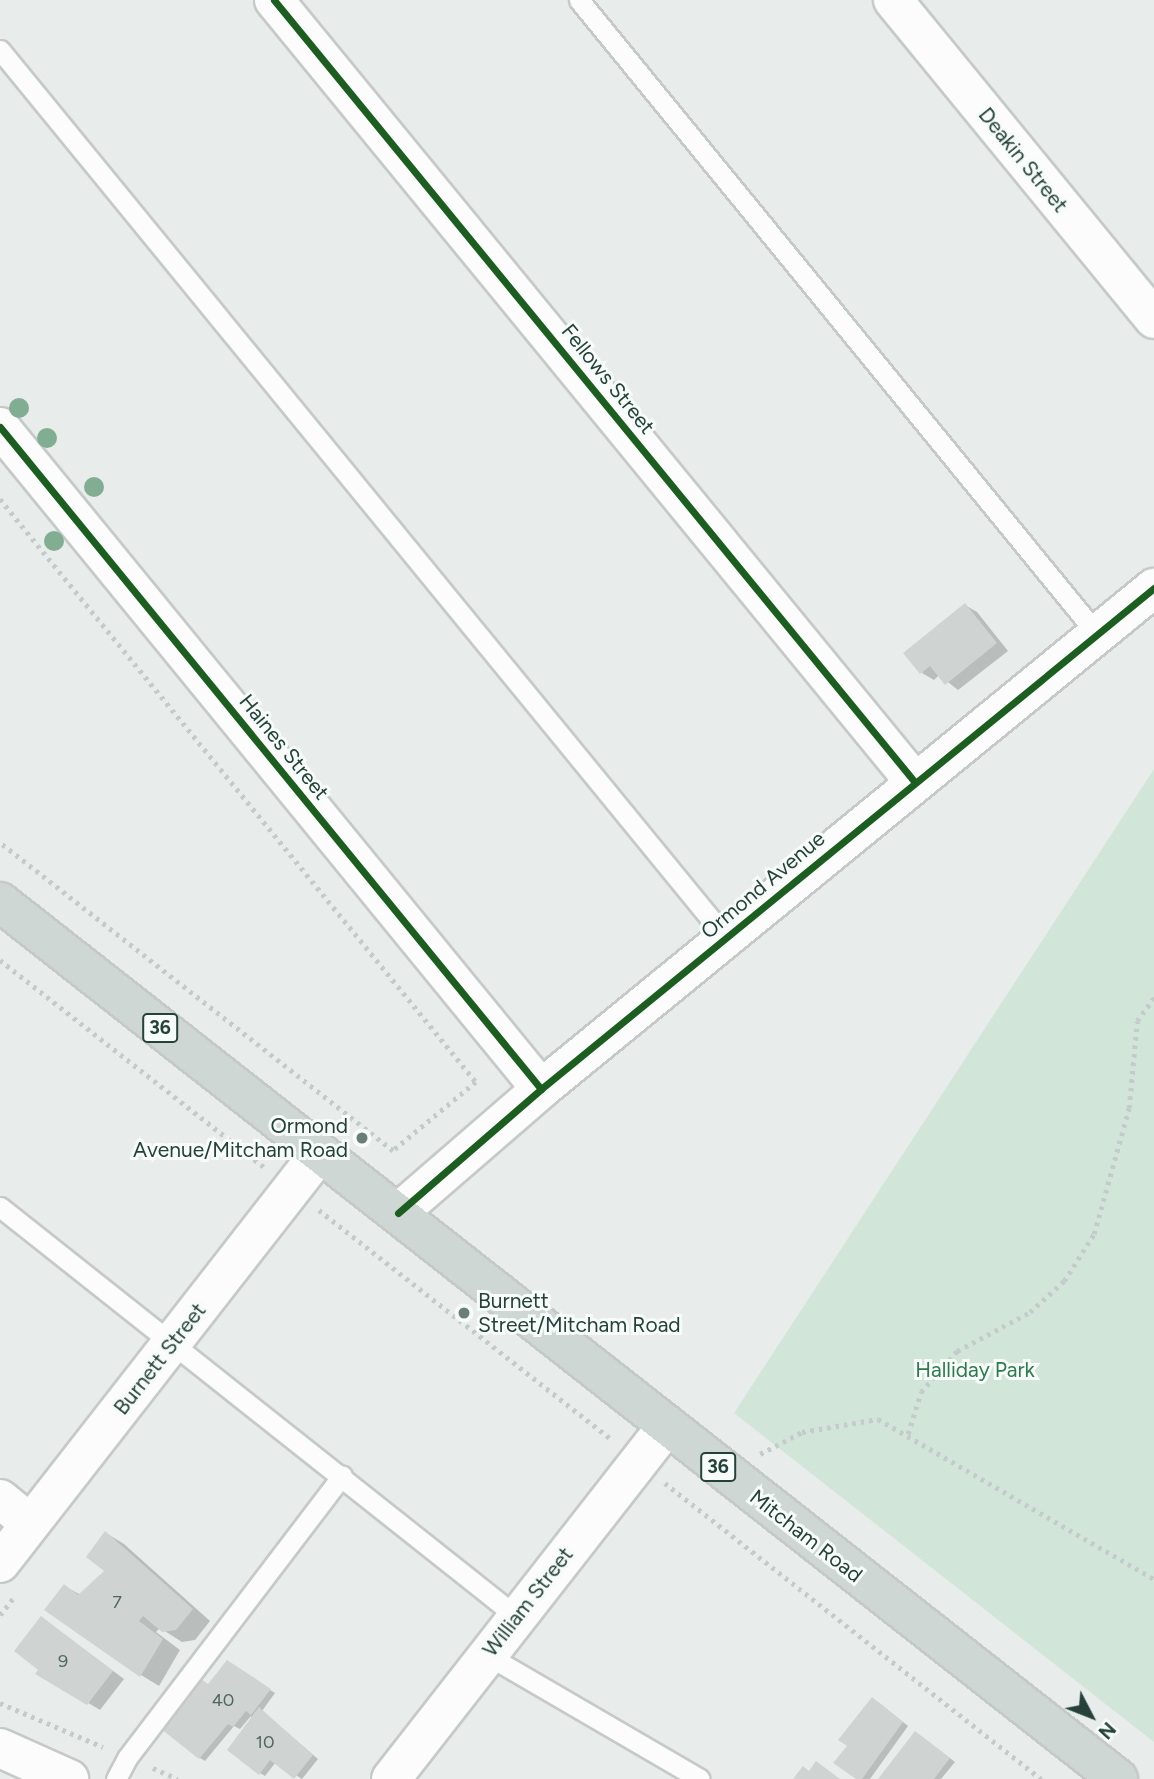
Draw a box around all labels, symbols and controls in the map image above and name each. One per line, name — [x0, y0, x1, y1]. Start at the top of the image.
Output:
street label: Deakin Street — [973, 103, 1073, 217]
street label: Fellows Street — [556, 319, 660, 439]
street label: Haines Street — [234, 689, 334, 805]
street label: Ormond Avenue — [696, 826, 830, 944]
road number: 36 — [141, 1012, 179, 1044]
place label: Ormond Avenue/Mitcham Road — [133, 1113, 348, 1163]
marker: Ormond Avenue/Mitcham Road — [354, 1130, 370, 1146]
place label: Burnett Street/Mitcham Road — [478, 1288, 681, 1338]
street label: Burnett Street — [109, 1298, 211, 1420]
marker: Burnett Street/Mitcham Road — [456, 1305, 472, 1321]
park label: Halliday Park — [915, 1357, 1035, 1383]
road number: 36 — [699, 1452, 737, 1483]
street label: Mitcham Road — [745, 1484, 867, 1588]
street label: William Street — [478, 1542, 578, 1662]
house number: 7 — [112, 1591, 122, 1613]
house number: 9 — [58, 1650, 68, 1672]
north arrow — [1056, 1681, 1126, 1751]
house number: 40 — [212, 1689, 234, 1711]
text: N — [1094, 1717, 1120, 1744]
house number: 10 — [256, 1731, 274, 1753]

